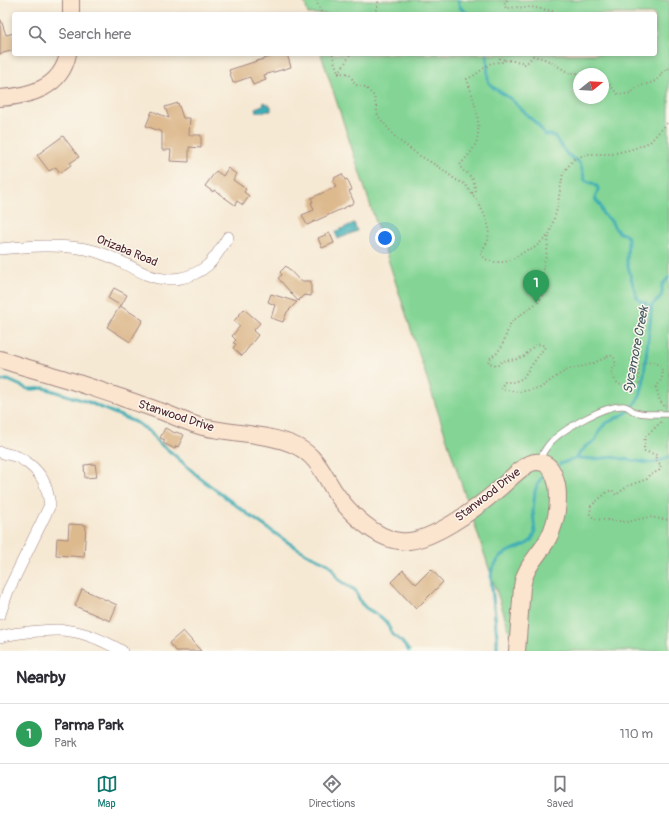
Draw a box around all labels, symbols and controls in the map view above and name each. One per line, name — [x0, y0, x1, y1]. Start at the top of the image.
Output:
search box — [12, 12, 657, 56]
icon: search — [26, 23, 48, 45]
text: Search here — [58, 25, 131, 44]
north arrow — [573, 68, 609, 104]
your location — [375, 228, 395, 248]
street label: Orizaba Road — [94, 232, 160, 270]
pin: 1 — [523, 270, 549, 303]
water label: Sycamore Creek — [620, 303, 653, 395]
street label: Stanwood Drive — [136, 397, 216, 435]
street label: Stanwood Drive — [452, 465, 524, 525]
text: Nearby — [16, 667, 65, 688]
text: Parma Park — [54, 716, 124, 735]
text: 1 — [26, 726, 32, 742]
text: 110 m — [620, 726, 653, 742]
text: Park — [54, 735, 77, 751]
tab: Map — [96, 773, 118, 810]
tab: Directions — [309, 773, 355, 810]
tab: Saved — [546, 773, 573, 810]

